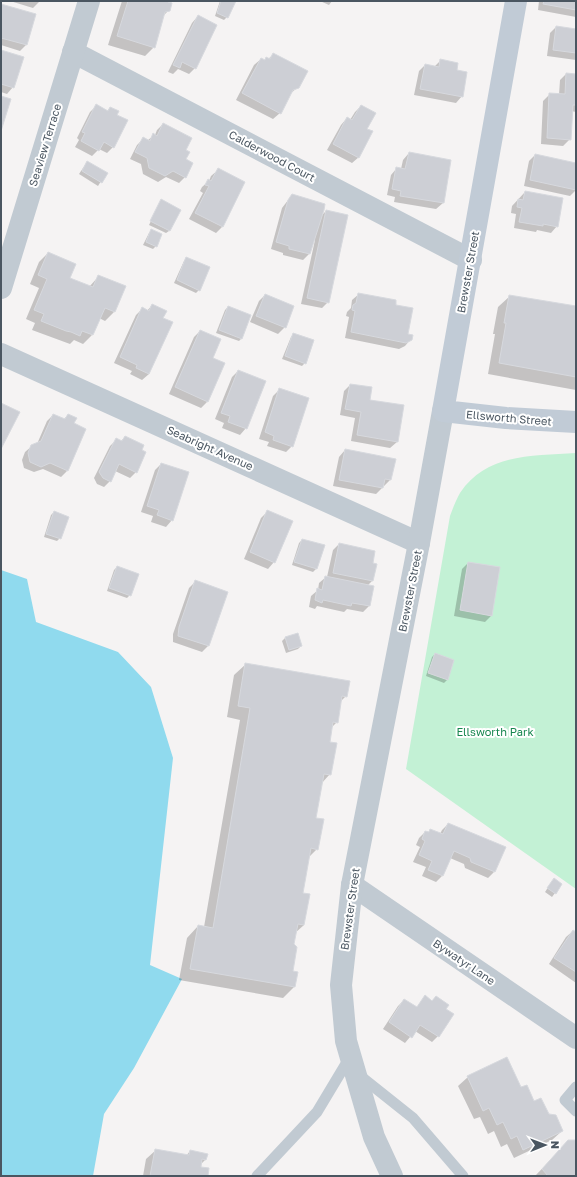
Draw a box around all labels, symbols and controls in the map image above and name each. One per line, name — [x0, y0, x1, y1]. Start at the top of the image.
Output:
street label: Seaview Terrace — [26, 102, 63, 188]
street label: Calderwood Court — [227, 127, 318, 184]
street label: Brewster Street — [454, 230, 481, 314]
street label: Ellsworth Street — [466, 407, 552, 428]
street label: Seabright Avenue — [165, 423, 255, 472]
street label: Brewster Street — [395, 549, 424, 633]
park label: Ellsworth Park — [456, 725, 534, 738]
street label: Brewster Street — [337, 867, 362, 951]
street label: Bywatyr Lane — [431, 936, 498, 987]
north arrow — [525, 1125, 565, 1165]
text: N — [549, 1141, 562, 1149]

